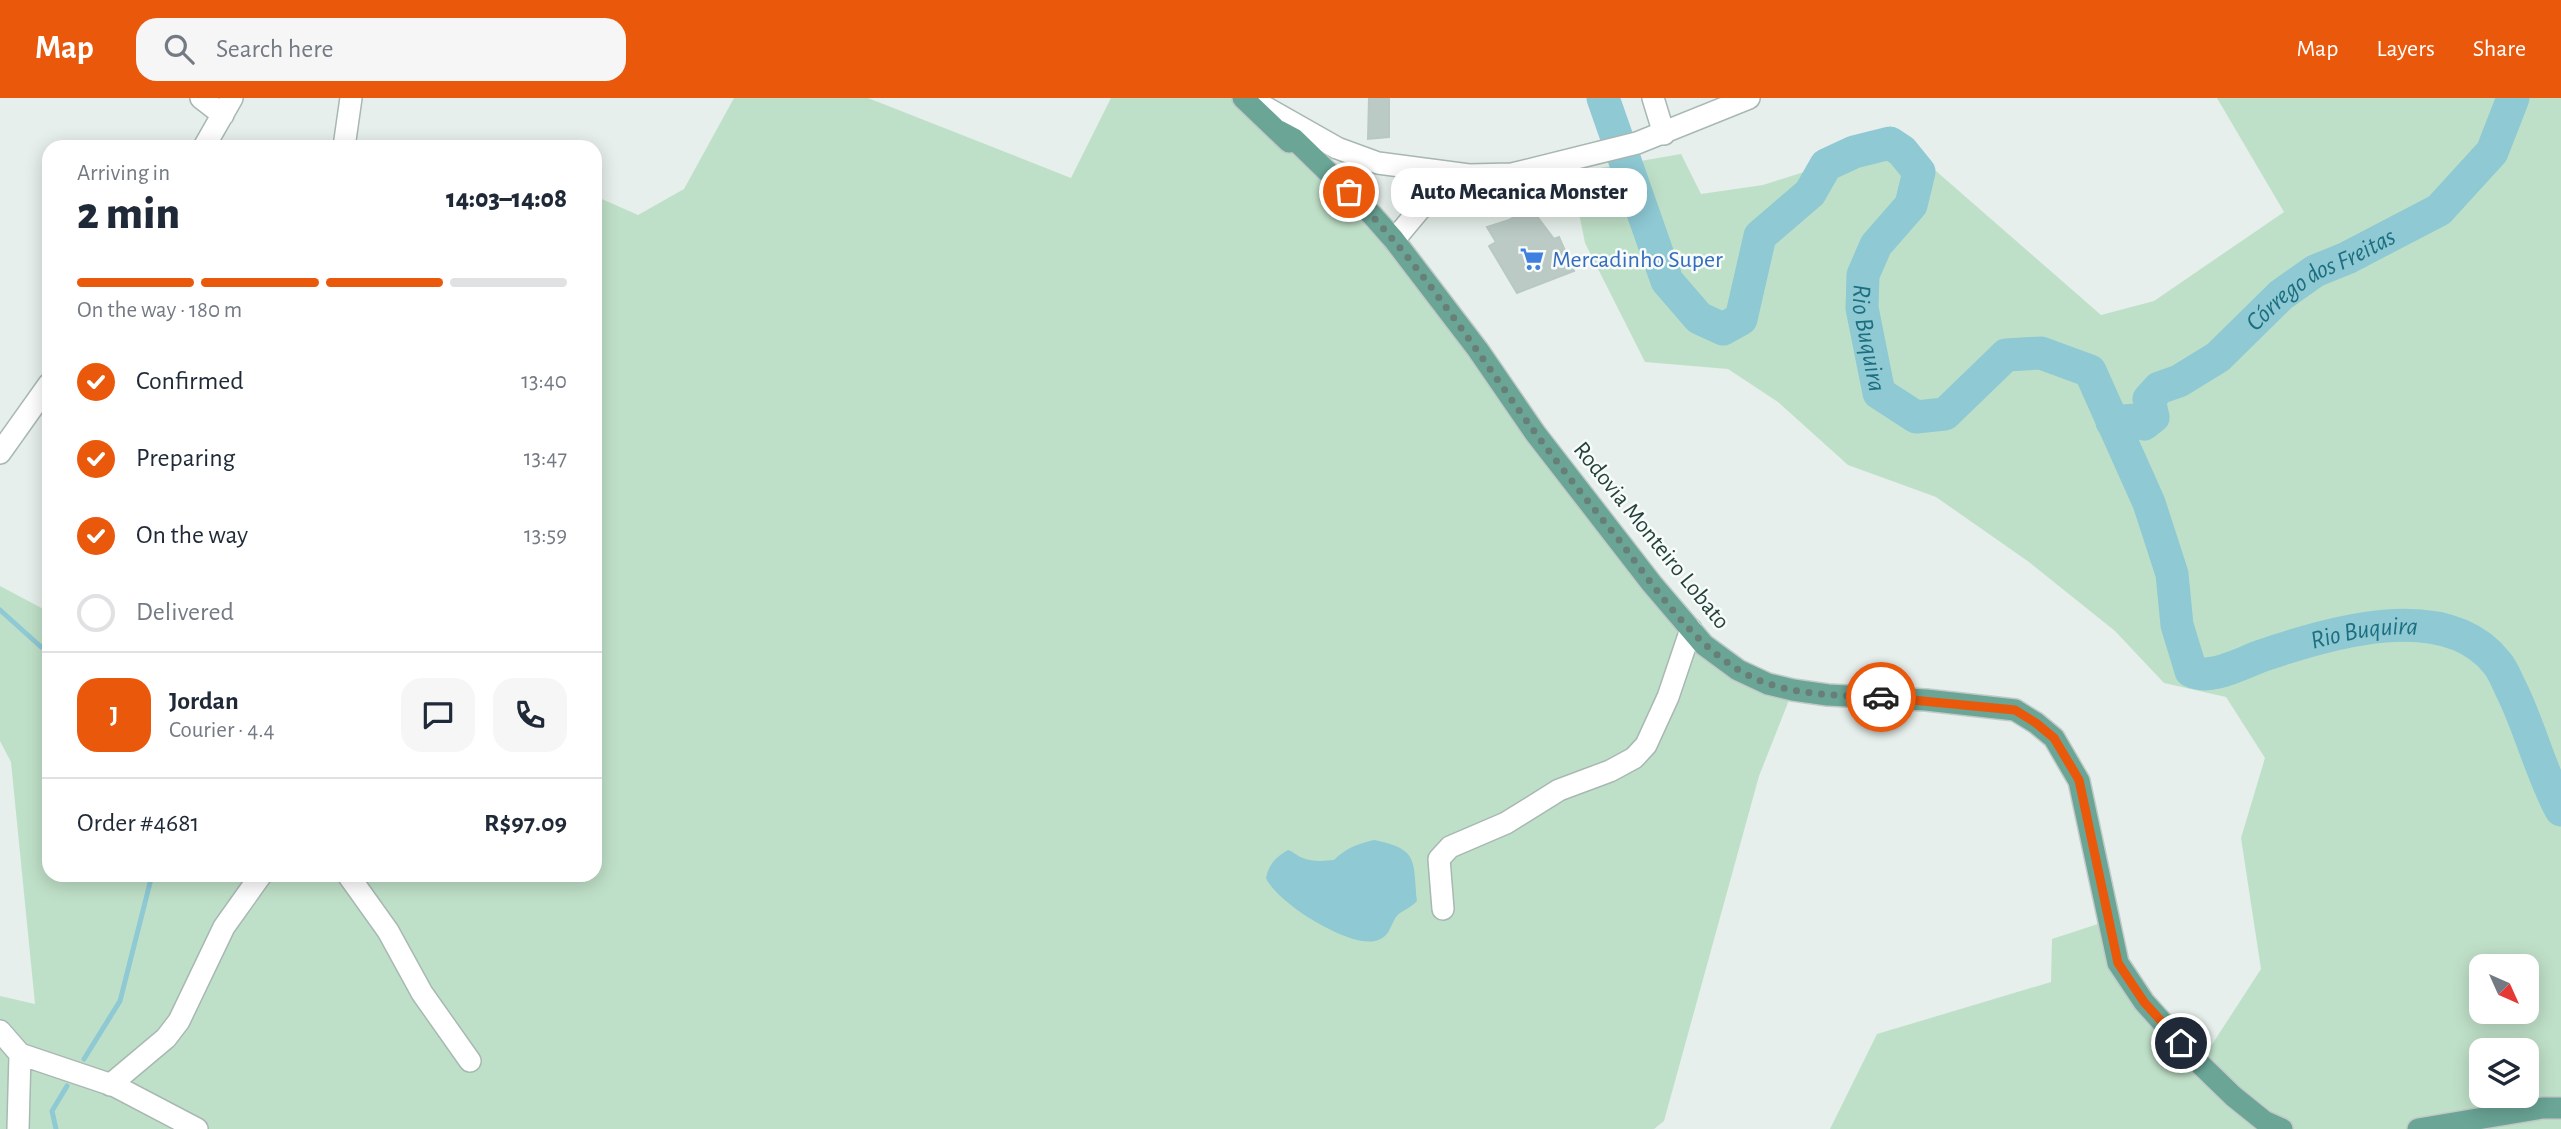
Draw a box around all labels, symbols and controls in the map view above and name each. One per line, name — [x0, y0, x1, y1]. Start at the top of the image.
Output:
search box — [136, 18, 626, 81]
icon: search — [160, 30, 198, 68]
text: Map — [35, 32, 94, 65]
text: Search here — [216, 36, 334, 62]
text: Map — [2296, 37, 2338, 61]
text: Layers — [2376, 37, 2435, 61]
text: Share — [2473, 37, 2526, 61]
text: Arriving in — [77, 162, 170, 185]
pin — [1319, 162, 1379, 222]
callout: Auto Mecanica Monster — [1391, 168, 1646, 217]
icon: bag — [1330, 173, 1368, 211]
text: Auto Mecanica Monster — [1411, 181, 1627, 204]
text: 14:03–14:08 — [446, 186, 567, 212]
text: 2 min — [77, 191, 180, 237]
water label: Córrego dos Freitas — [2241, 223, 2399, 336]
supermarket icon: Mercadinho Super — [1518, 245, 1546, 273]
place label: Mercadinho Super — [1552, 248, 1723, 272]
water label: Rio Buquira — [1847, 284, 1890, 394]
text: On the way · 180 m — [77, 299, 242, 322]
icon: check — [77, 363, 115, 401]
text: Confirmed — [136, 368, 244, 394]
text: 13:40 — [521, 370, 567, 393]
street label: Rodovia Monteiro Lobato — [1569, 437, 1734, 634]
icon: check — [77, 440, 115, 478]
text: Preparing — [136, 445, 235, 471]
text: 13:47 — [524, 447, 567, 470]
icon: check — [77, 517, 115, 555]
text: On the way — [136, 522, 248, 548]
text: 13:59 — [524, 524, 567, 547]
text: Delivered — [136, 599, 234, 625]
water label: Rio Buquira — [2308, 613, 2418, 654]
courier — [1846, 662, 1916, 732]
button: chat — [401, 678, 475, 752]
button: phone — [493, 678, 567, 752]
icon: car — [1862, 678, 1900, 716]
text: Jordan — [169, 688, 239, 714]
text: J — [110, 702, 118, 728]
text: Courier · 4.4 — [169, 719, 275, 742]
text: Order #4681 — [77, 810, 199, 836]
text: R$97.09 — [484, 810, 567, 836]
north arrow — [2469, 954, 2539, 1024]
map controls — [2469, 954, 2539, 1108]
pin — [2151, 1013, 2211, 1073]
icon: home — [2162, 1024, 2200, 1062]
button: layers — [2469, 1038, 2539, 1108]

